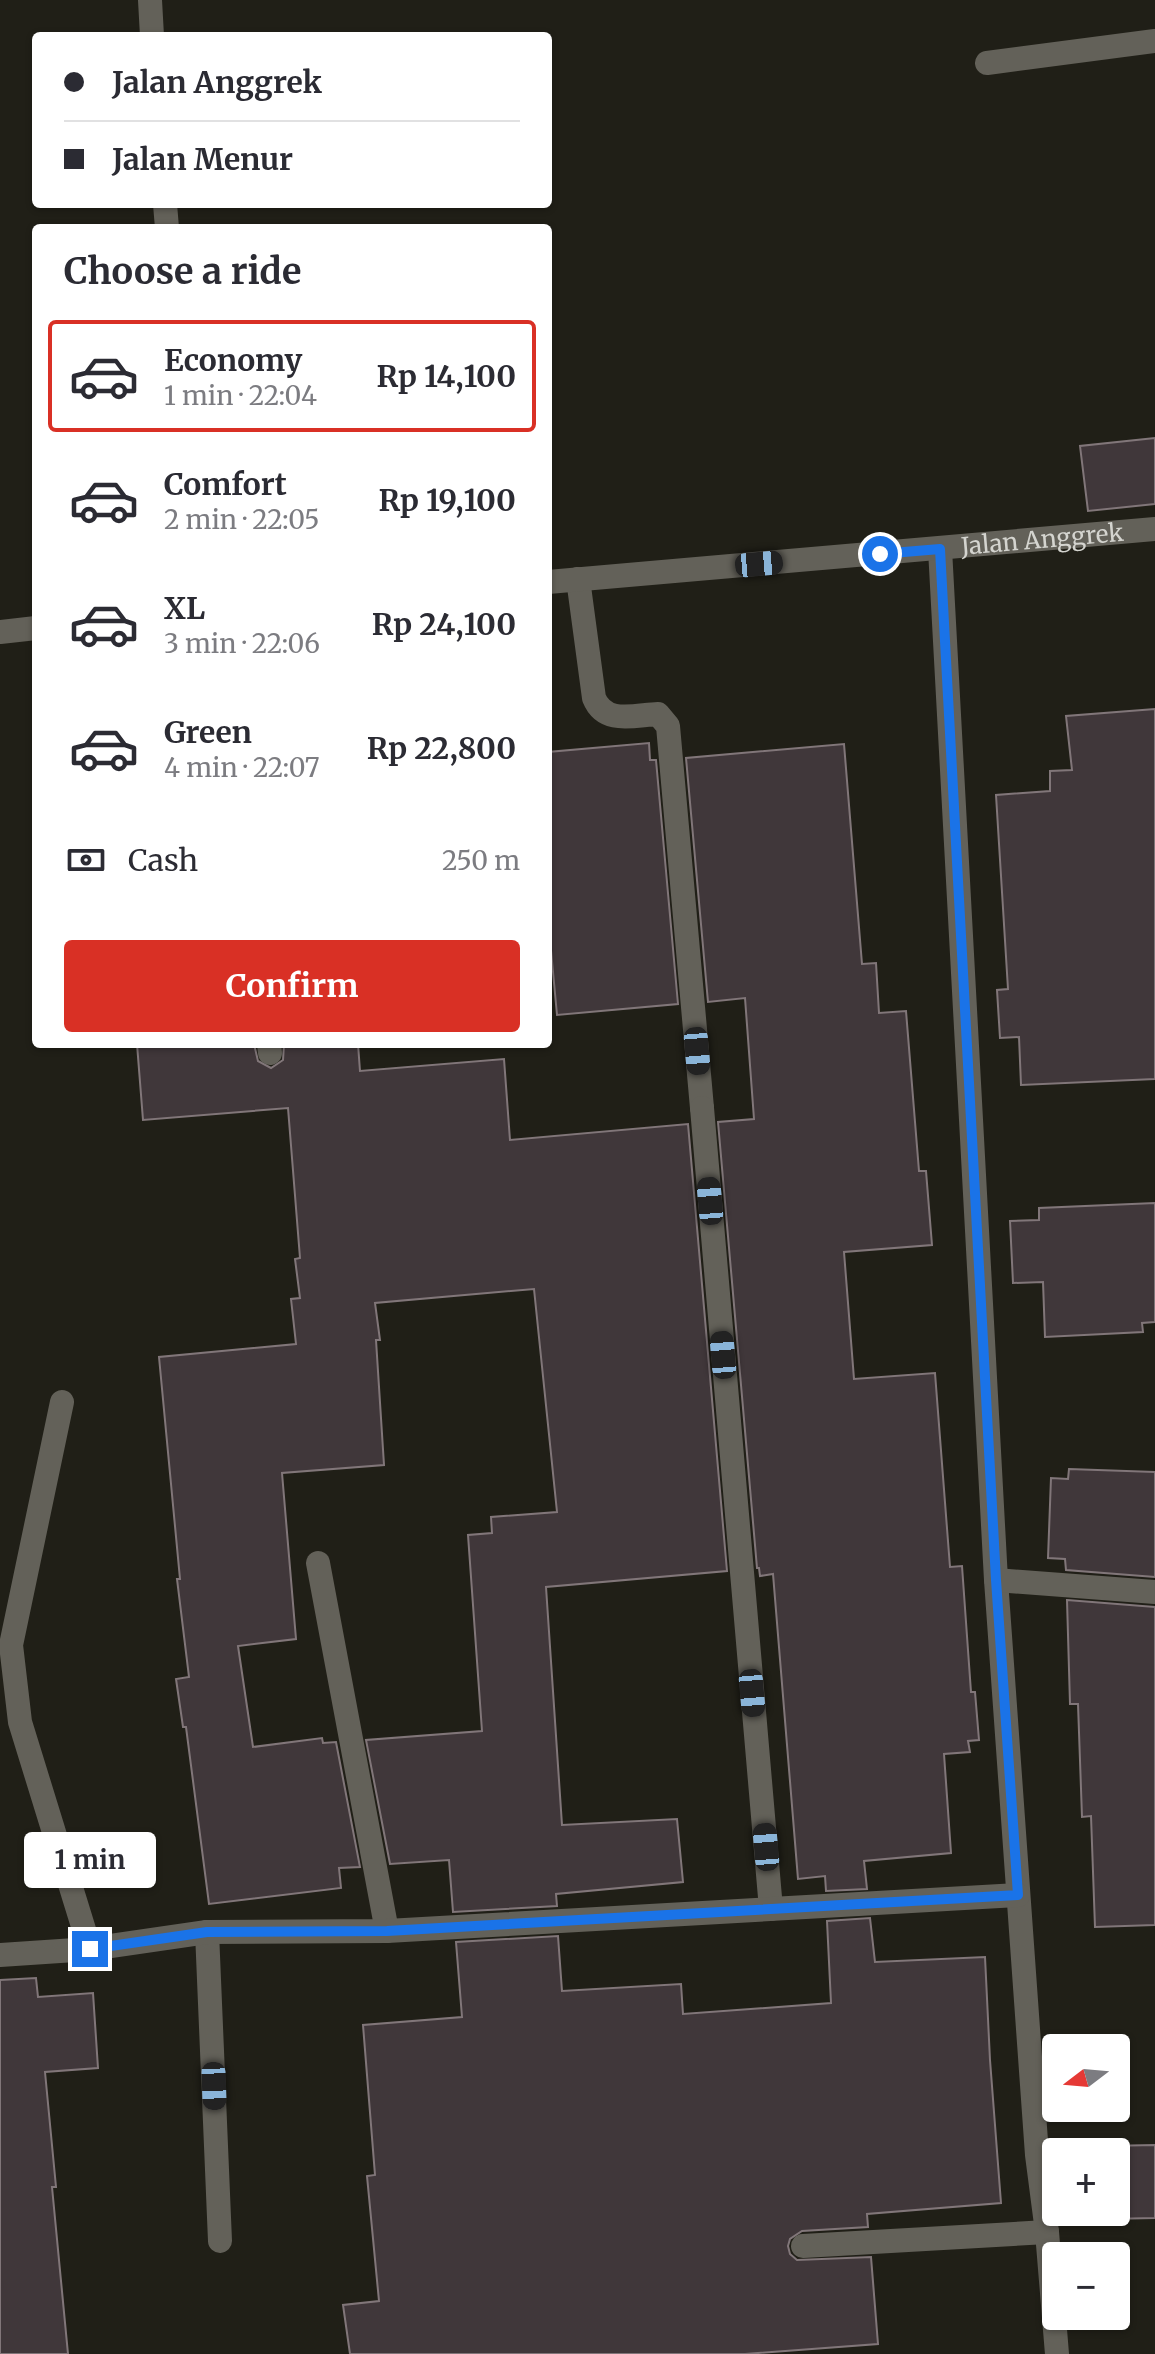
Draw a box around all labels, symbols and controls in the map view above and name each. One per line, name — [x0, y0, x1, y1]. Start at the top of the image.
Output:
text: Jalan Anggrek — [112, 63, 322, 101]
text: Jalan Menur — [112, 140, 293, 178]
text: Choose a ride — [64, 249, 301, 294]
icon: car — [68, 340, 140, 412]
text: Economy — [164, 341, 302, 379]
text: Rp 14,100 — [376, 357, 516, 395]
text: 1 min · 22:04 — [164, 379, 317, 412]
icon: car — [68, 464, 140, 536]
text: Comfort — [164, 465, 287, 503]
text: Rp 19,100 — [379, 481, 516, 519]
text: 2 min · 22:05 — [164, 503, 320, 536]
street label: Jalan Anggrek — [959, 516, 1125, 561]
route start — [862, 536, 898, 572]
car — [734, 550, 784, 578]
icon: car — [68, 588, 140, 660]
text: XL — [164, 589, 205, 627]
text: Rp 24,100 — [372, 605, 516, 643]
text: 3 min · 22:06 — [164, 627, 320, 660]
icon: car — [68, 712, 140, 784]
text: Green — [164, 713, 252, 751]
text: Rp 22,800 — [367, 729, 516, 767]
text: 4 min · 22:07 — [164, 751, 320, 784]
icon: cash — [64, 838, 108, 882]
text: Cash — [128, 841, 198, 879]
text: 250 m — [442, 844, 520, 877]
button: Confirm — [64, 940, 520, 1032]
car — [683, 1026, 711, 1076]
car — [696, 1176, 724, 1226]
car — [709, 1330, 737, 1380]
car — [738, 1668, 766, 1718]
car — [752, 1822, 780, 1872]
callout: 1 min — [24, 1833, 156, 1889]
text: 1 min — [55, 1843, 125, 1876]
route end — [72, 1931, 108, 1967]
north arrow — [1042, 2034, 1130, 2122]
map controls — [1042, 2034, 1130, 2330]
car — [201, 2062, 227, 2110]
button: + — [1042, 2138, 1130, 2226]
button: − — [1042, 2242, 1130, 2330]

